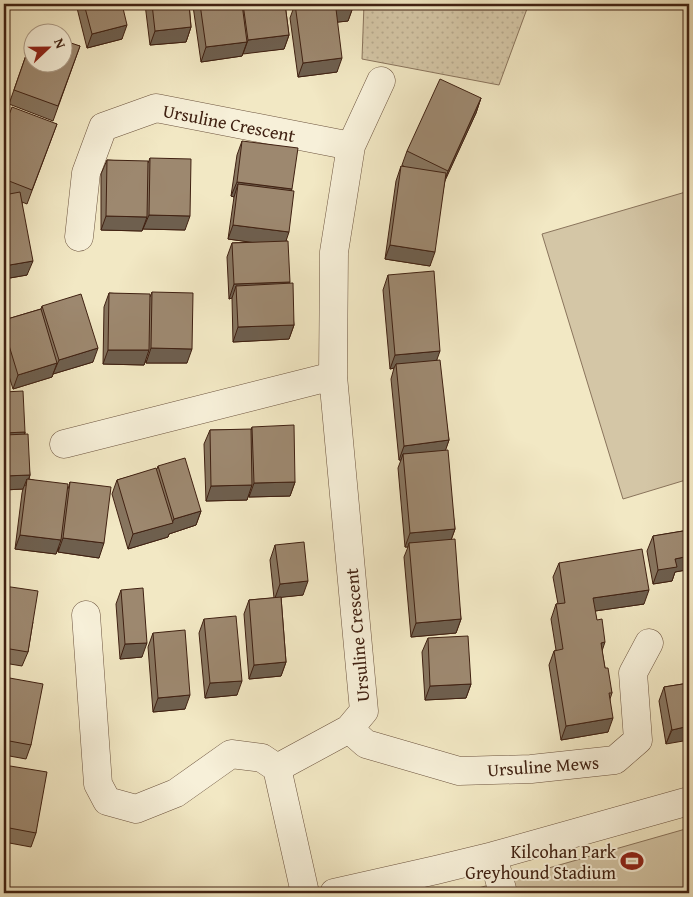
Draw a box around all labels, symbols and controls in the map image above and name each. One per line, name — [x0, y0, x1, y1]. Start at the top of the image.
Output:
north arrow — [22, 22, 72, 72]
text: N — [49, 35, 71, 52]
street label: Ursuline Crescent — [161, 97, 298, 149]
street label: Ursuline Crescent — [338, 566, 376, 703]
street label: Ursuline Mews — [486, 749, 600, 783]
place label: Kilcohan Park Greyhound Stadium — [465, 838, 617, 886]
sports icon: Kilcohan Park Greyhound Stadium — [619, 848, 645, 874]

